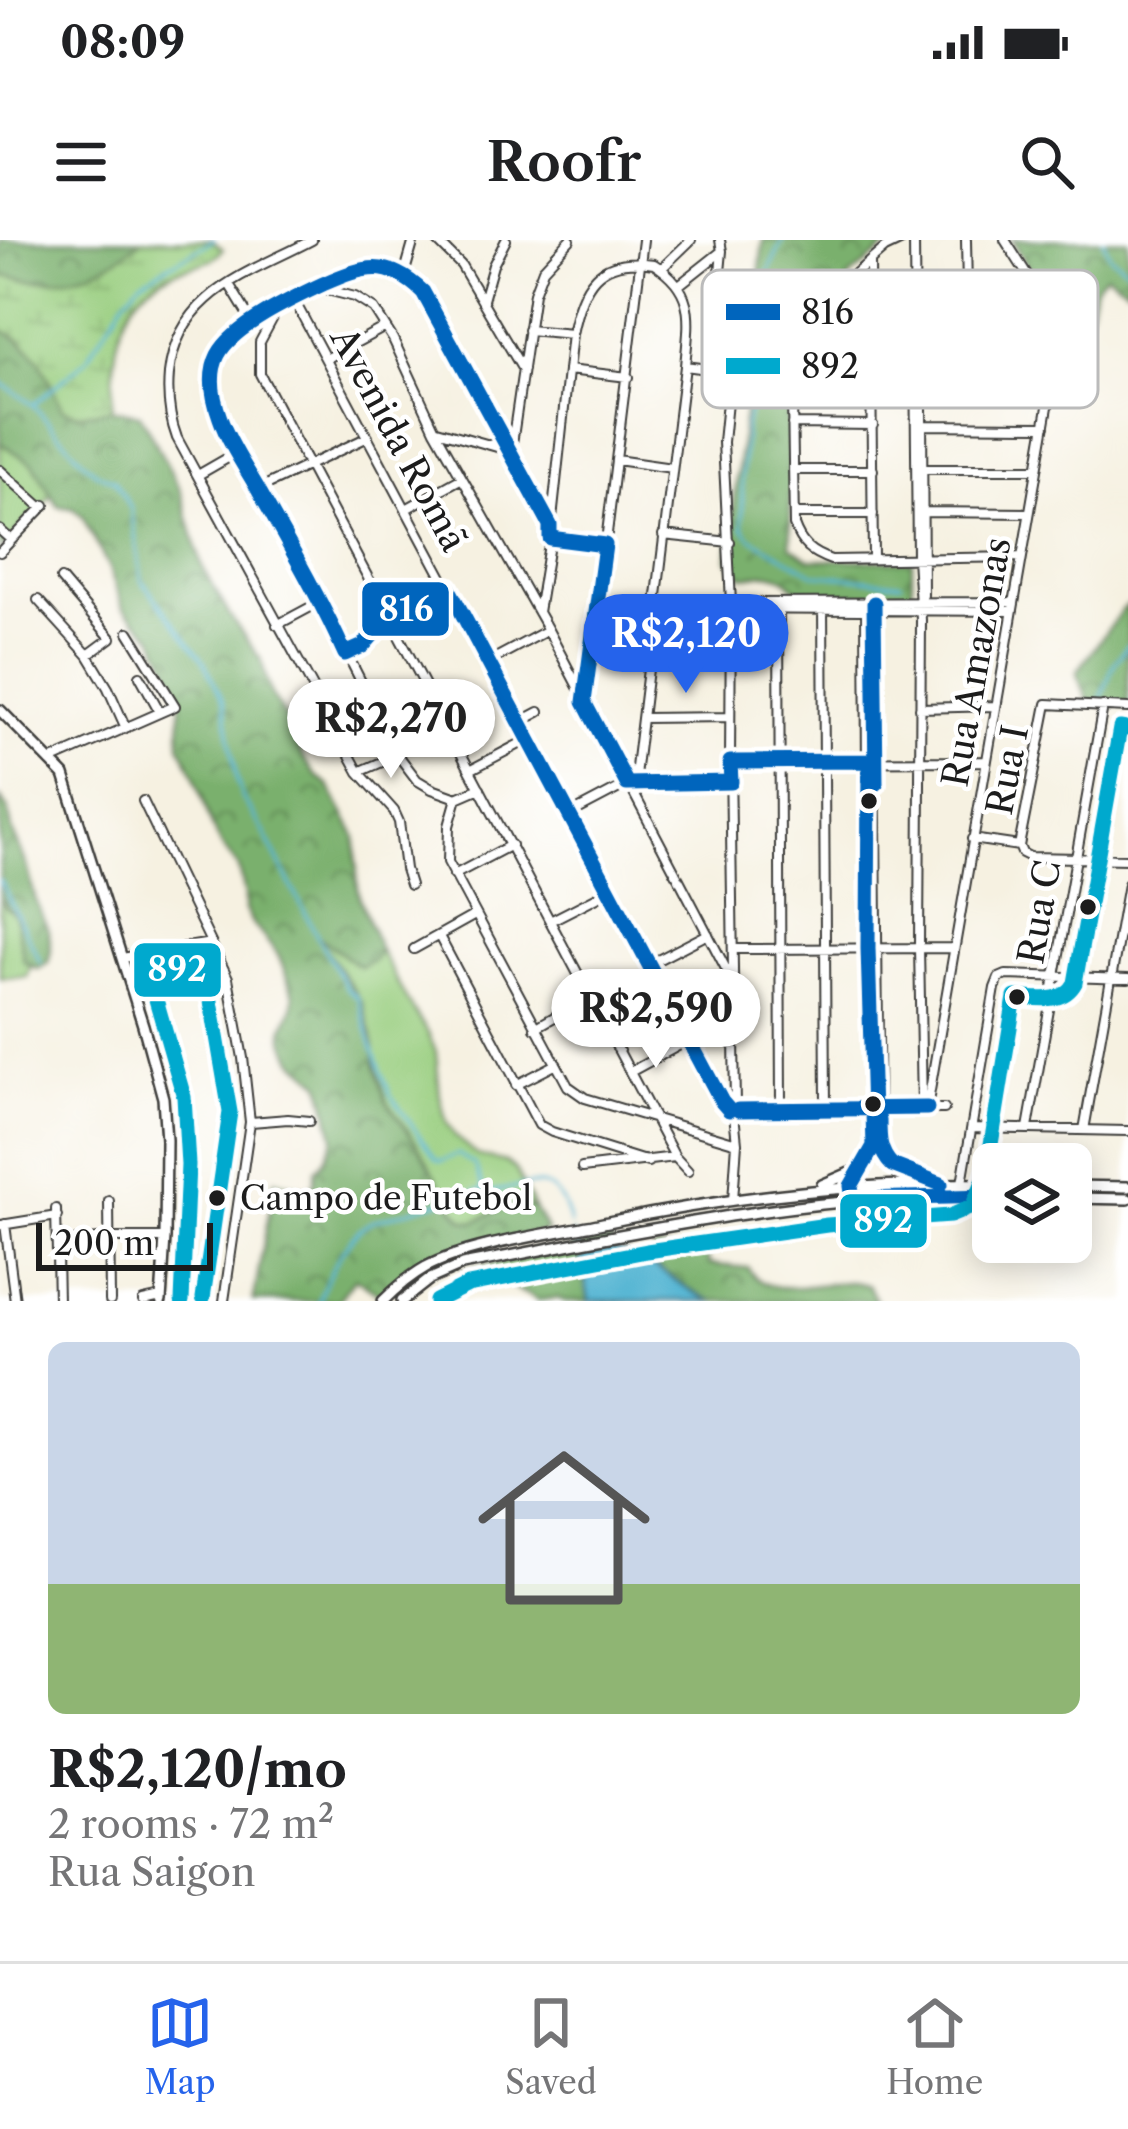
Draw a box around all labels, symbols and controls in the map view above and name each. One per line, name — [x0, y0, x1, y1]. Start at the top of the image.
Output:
text: 08:09 — [60, 14, 185, 70]
icon: menu — [48, 129, 114, 195]
text: Roofr — [487, 129, 641, 195]
icon: search — [1014, 129, 1080, 195]
legend — [702, 270, 1098, 408]
text: 816 — [801, 292, 854, 333]
street label: Avenida Romã — [321, 319, 476, 559]
text: 892 — [801, 346, 859, 387]
street label: Rua Amazonas — [932, 534, 1020, 790]
line badge: 816 — [360, 580, 451, 638]
text: 816 — [379, 589, 433, 630]
pin: R$2,120 — [575, 594, 797, 696]
text: R$2,120 — [611, 609, 762, 657]
pin: R$2,270 — [280, 679, 502, 781]
text: R$2,270 — [314, 694, 468, 742]
street label: Rua I — [977, 722, 1037, 818]
unlabelled marker — [858, 790, 880, 812]
street label: Rua C — [1008, 857, 1070, 967]
unlabelled marker — [1077, 896, 1099, 918]
line badge: 892 — [132, 941, 223, 999]
text: 892 — [147, 949, 207, 990]
pin: R$2,590 — [545, 969, 767, 1071]
text: R$2,590 — [578, 984, 734, 1032]
unlabelled marker — [1006, 986, 1028, 1008]
unlabelled marker — [862, 1093, 884, 1115]
map controls — [972, 1143, 1092, 1263]
button: layers — [972, 1143, 1092, 1263]
place label: Campo de Futebol — [240, 1178, 532, 1219]
marker: Campo de Futebol — [206, 1187, 228, 1209]
line badge: 892 — [838, 1192, 929, 1250]
text: 892 — [853, 1200, 913, 1241]
scale bar — [36, 1217, 213, 1270]
text: 200 m — [54, 1223, 154, 1264]
icon: home — [456, 1420, 672, 1636]
text: R$2,120/mo — [48, 1738, 347, 1800]
text: 2 rooms · 72 m² — [48, 1800, 334, 1848]
text: Rua Saigon — [48, 1848, 255, 1896]
tab: Map — [145, 1990, 216, 2103]
tab: Saved — [505, 1990, 597, 2103]
tab: Home — [886, 1990, 983, 2103]

